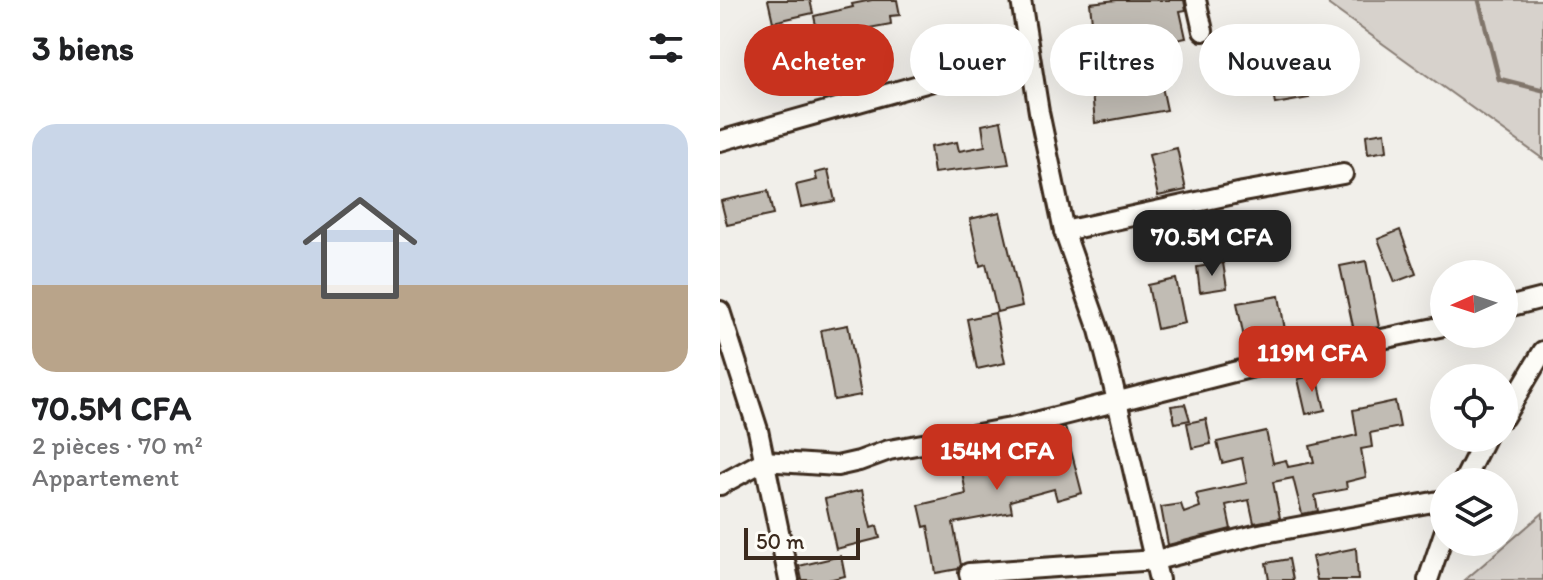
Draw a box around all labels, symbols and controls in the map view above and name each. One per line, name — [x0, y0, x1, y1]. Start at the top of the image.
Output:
chip: Acheter — [744, 24, 894, 96]
chip: Louer — [910, 24, 1034, 96]
chip: Filtres — [1050, 24, 1183, 96]
chip: Nouveau — [1199, 24, 1360, 96]
icon: filters — [644, 26, 688, 70]
text: 3 biens — [32, 28, 134, 69]
icon: home — [288, 176, 432, 320]
pin: 70.5M CFA — [1120, 210, 1304, 278]
text: 70.5M CFA — [1151, 220, 1273, 252]
north arrow — [1430, 260, 1518, 348]
map controls — [1430, 260, 1518, 556]
pin: 119M CFA — [1229, 326, 1395, 394]
text: 119M CFA — [1257, 336, 1367, 368]
button: locate — [1430, 364, 1518, 452]
text: 70.5M CFA — [32, 388, 191, 429]
pin: 154M CFA — [914, 424, 1080, 492]
text: 2 pièces · 70 m² — [32, 429, 203, 461]
text: 154M CFA — [940, 434, 1054, 466]
text: Appartement — [32, 461, 179, 493]
button: layers — [1430, 468, 1518, 556]
scale bar — [744, 524, 860, 560]
text: 50 m — [756, 528, 805, 555]

